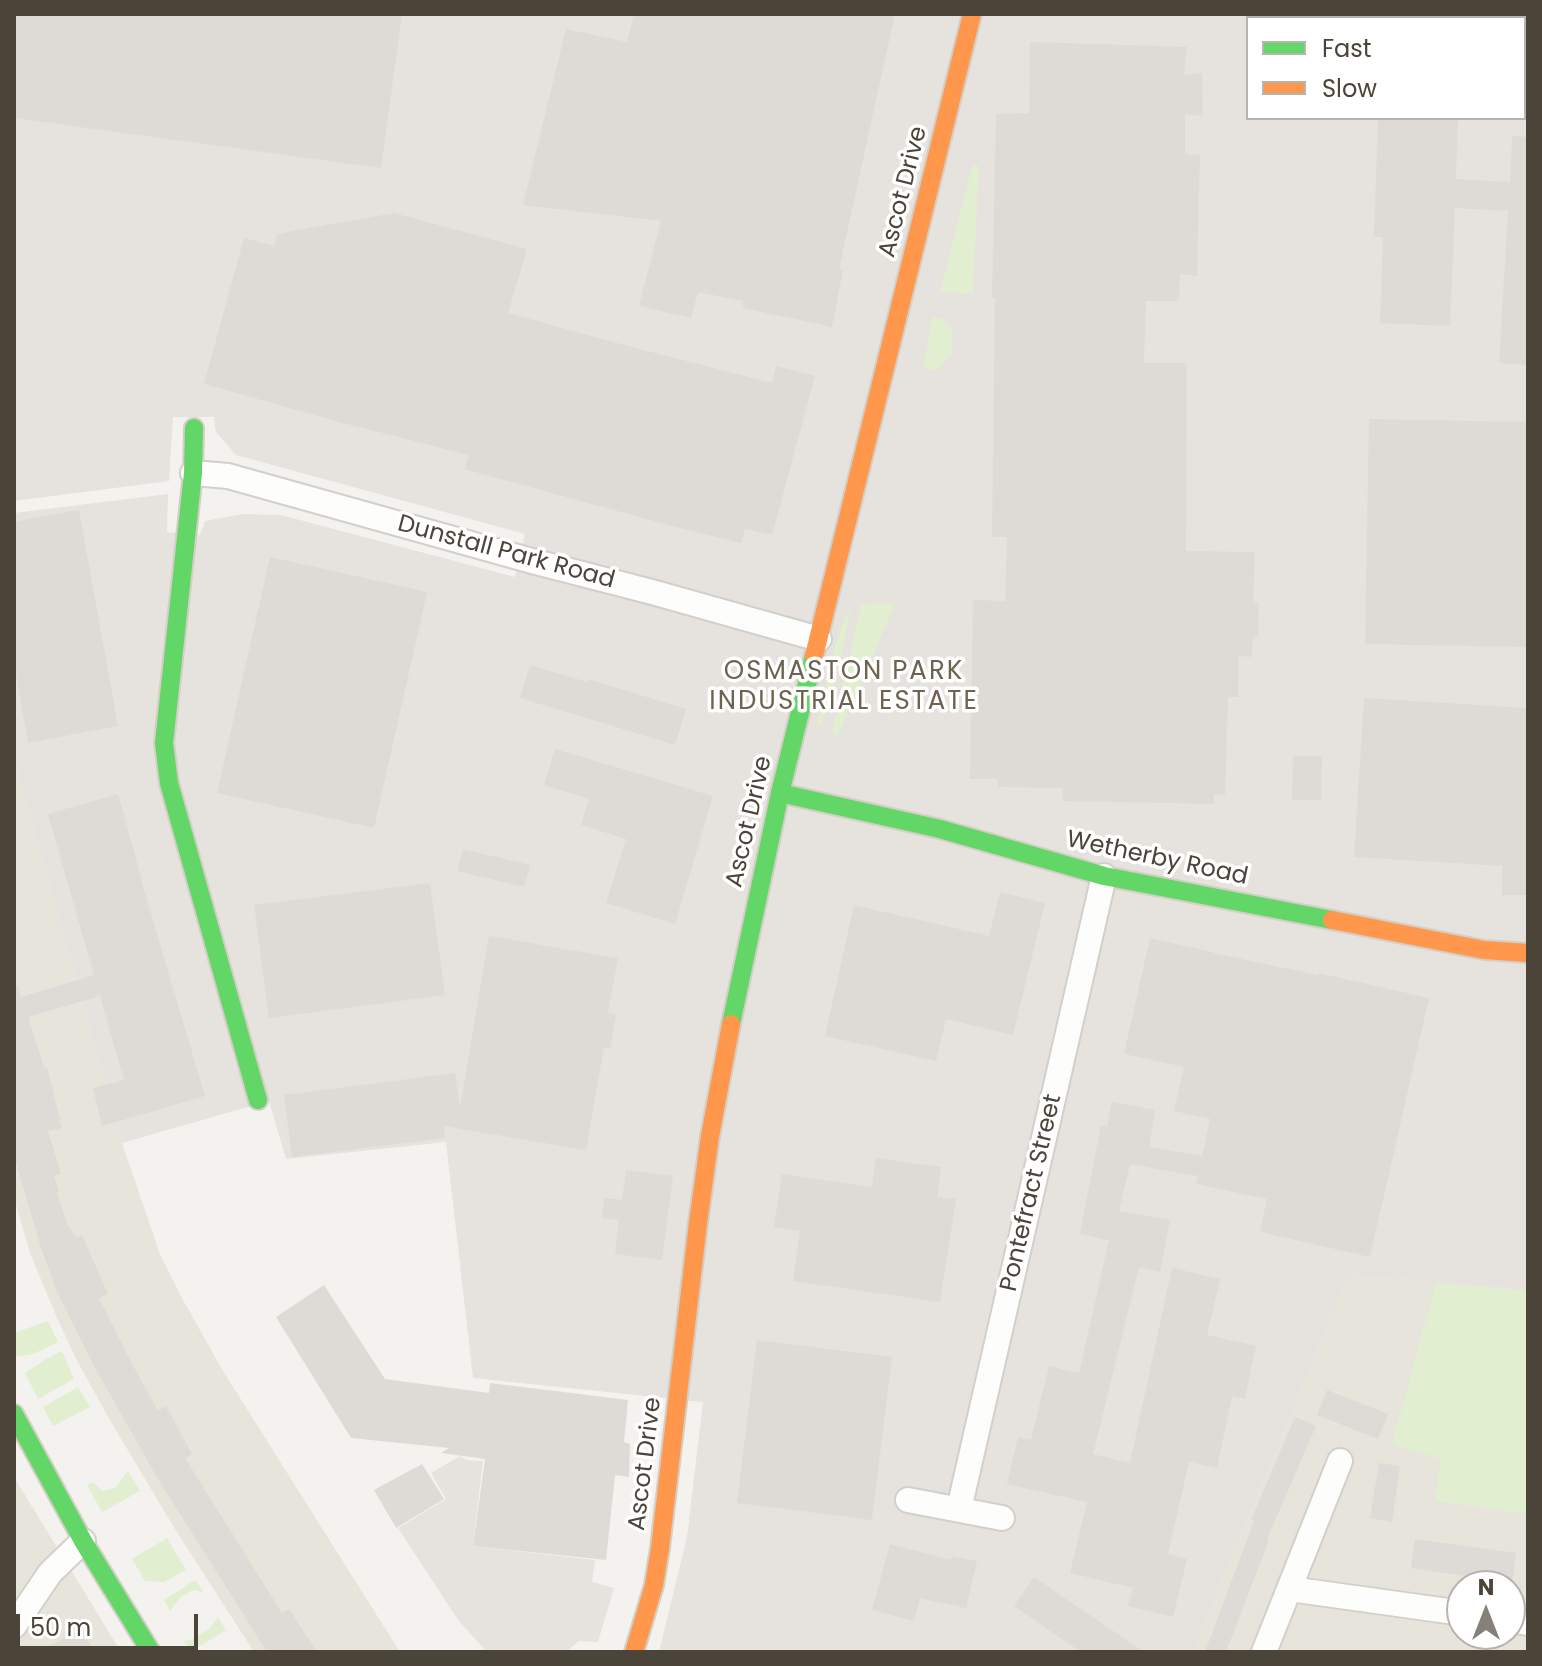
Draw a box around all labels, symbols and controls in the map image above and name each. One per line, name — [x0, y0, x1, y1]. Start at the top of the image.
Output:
legend — [1246, 16, 1526, 120]
text: Fast — [1322, 32, 1372, 65]
text: Slow — [1322, 72, 1377, 105]
street label: Ascot Drive — [874, 124, 934, 260]
street label: Dunstall Park Road — [394, 510, 618, 596]
district label: OSMASTON PARK INDUSTRIAL ESTATE — [709, 656, 979, 718]
street label: Ascot Drive — [721, 754, 779, 890]
street label: Wetherby Road — [1064, 826, 1250, 892]
street label: Pontefract Street — [995, 1092, 1069, 1294]
street label: Ascot Drive — [624, 1396, 668, 1532]
north arrow — [1446, 1570, 1526, 1650]
text: N — [1478, 1572, 1494, 1603]
scale bar — [20, 1598, 202, 1648]
text: 50 m — [30, 1611, 91, 1644]

